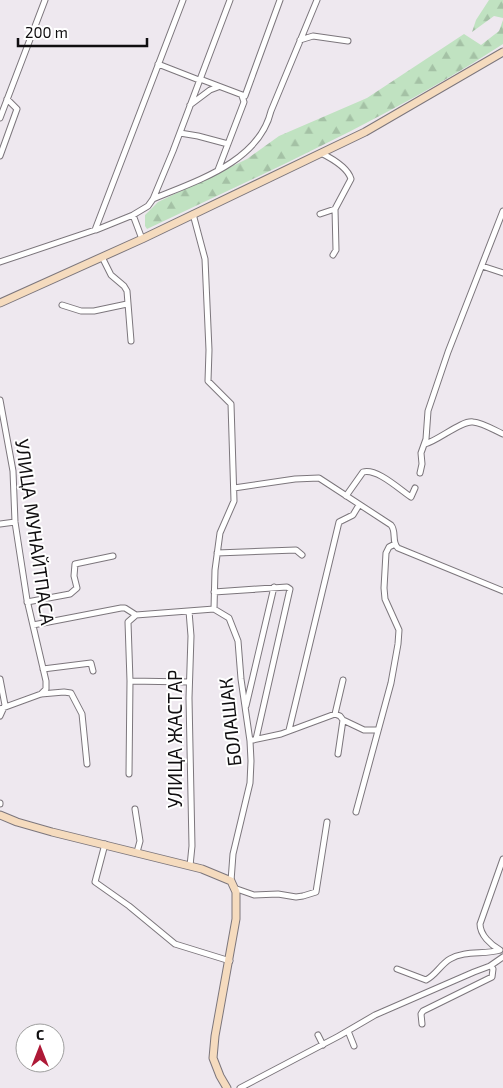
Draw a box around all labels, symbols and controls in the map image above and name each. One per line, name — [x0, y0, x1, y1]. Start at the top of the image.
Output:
scale bar — [18, 15, 146, 47]
text: 200 m — [25, 23, 68, 41]
street label: УЛИЦА МУНАЙТПАСА — [11, 437, 60, 627]
street label: УЛИЦА ЖАСТАР — [163, 670, 186, 808]
street label: БОЛАШАК — [213, 677, 246, 767]
north arrow — [15, 1023, 65, 1073]
text: С — [36, 1026, 44, 1043]

